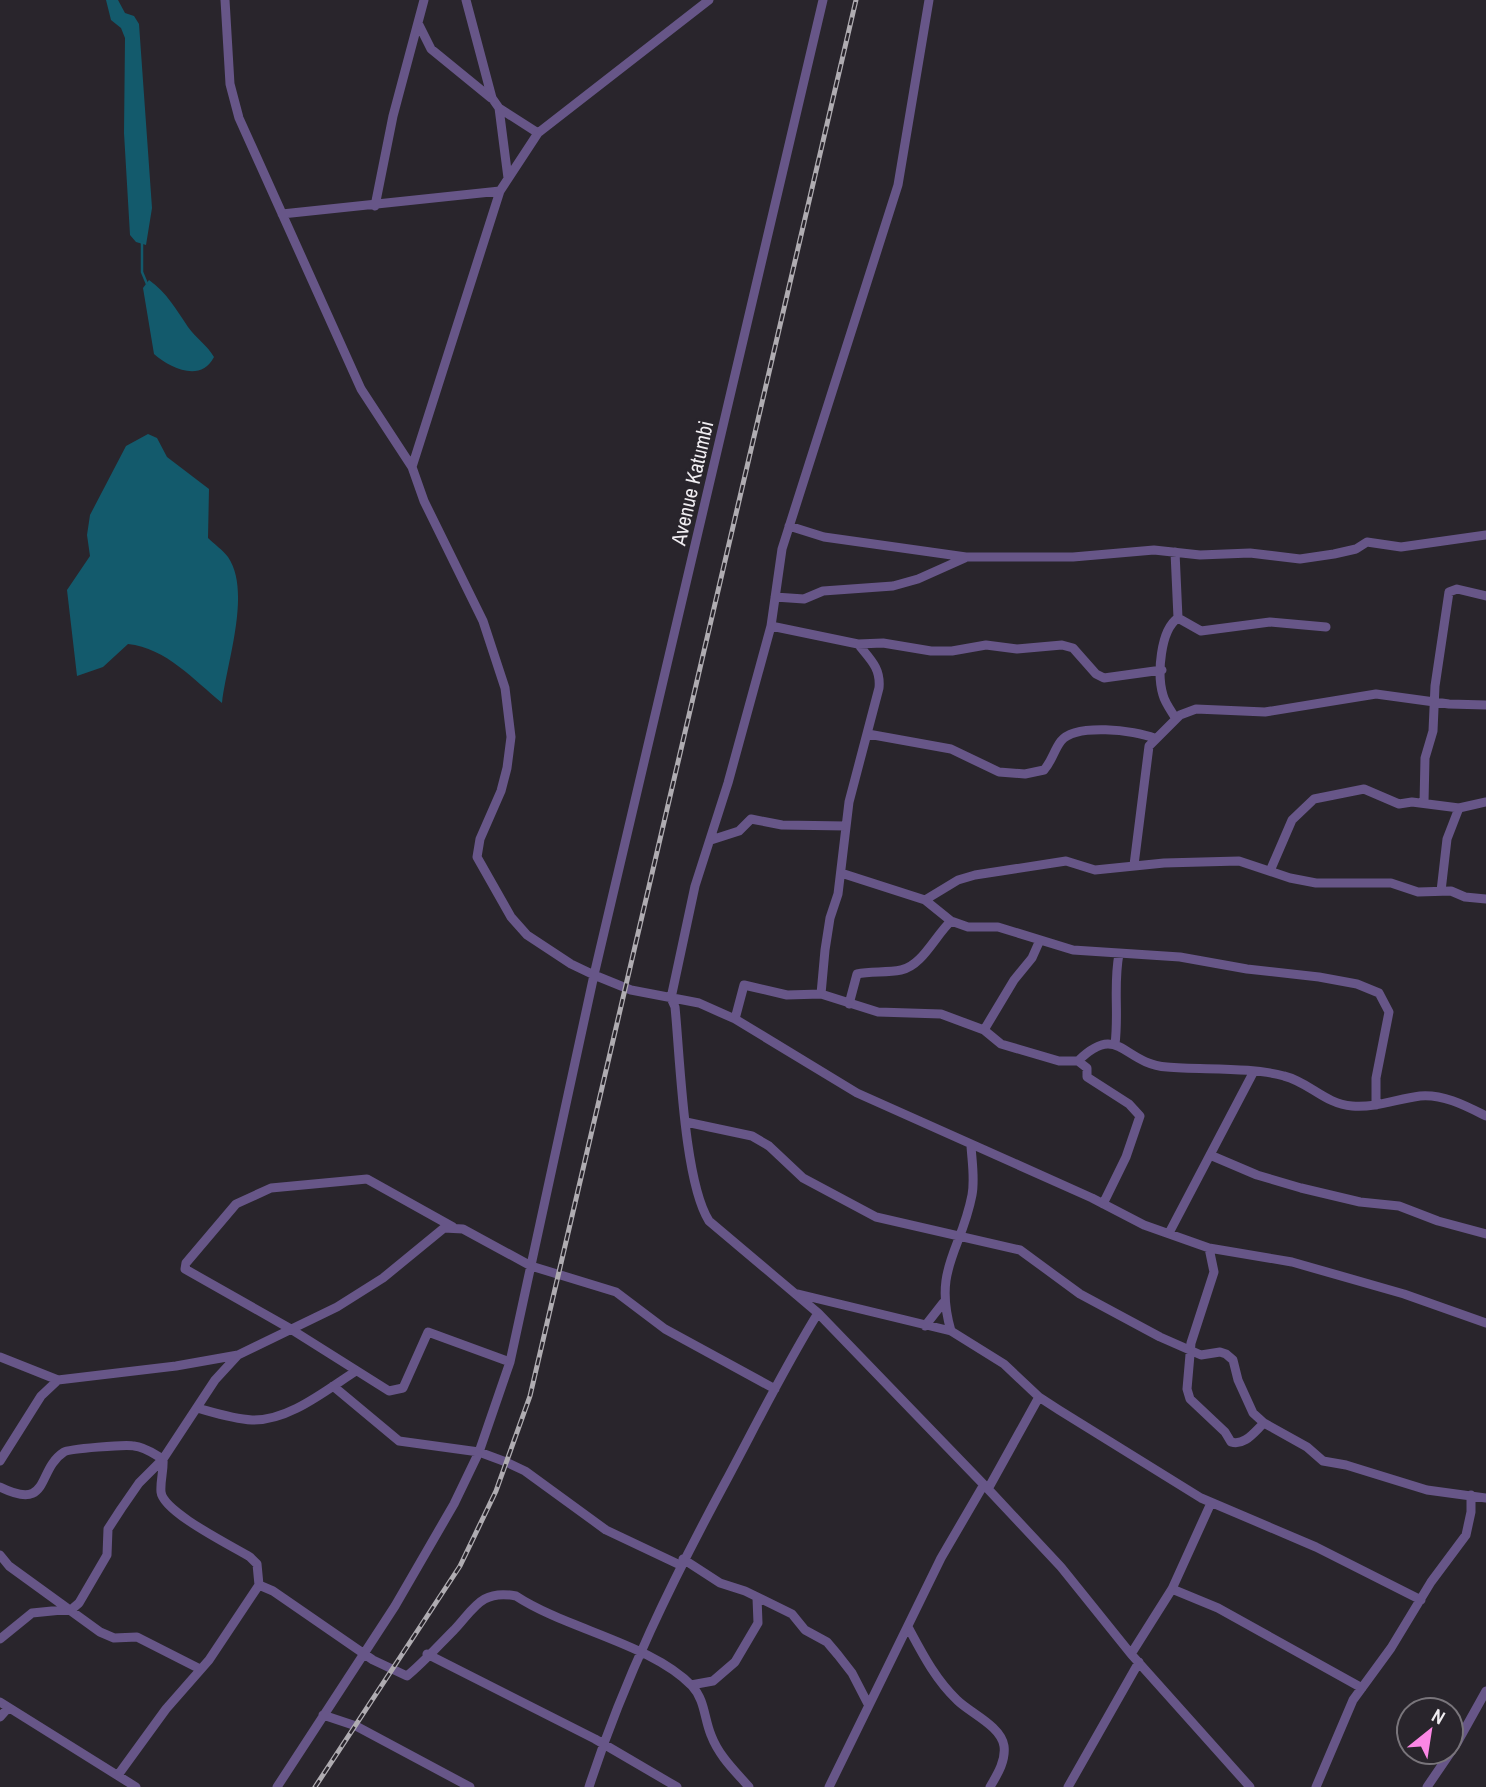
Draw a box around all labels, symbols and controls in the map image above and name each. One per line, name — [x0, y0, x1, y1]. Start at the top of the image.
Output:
street label: Avenue Katumbi — [663, 418, 720, 549]
north arrow — [1395, 1696, 1465, 1766]
text: N — [1427, 1702, 1450, 1730]

